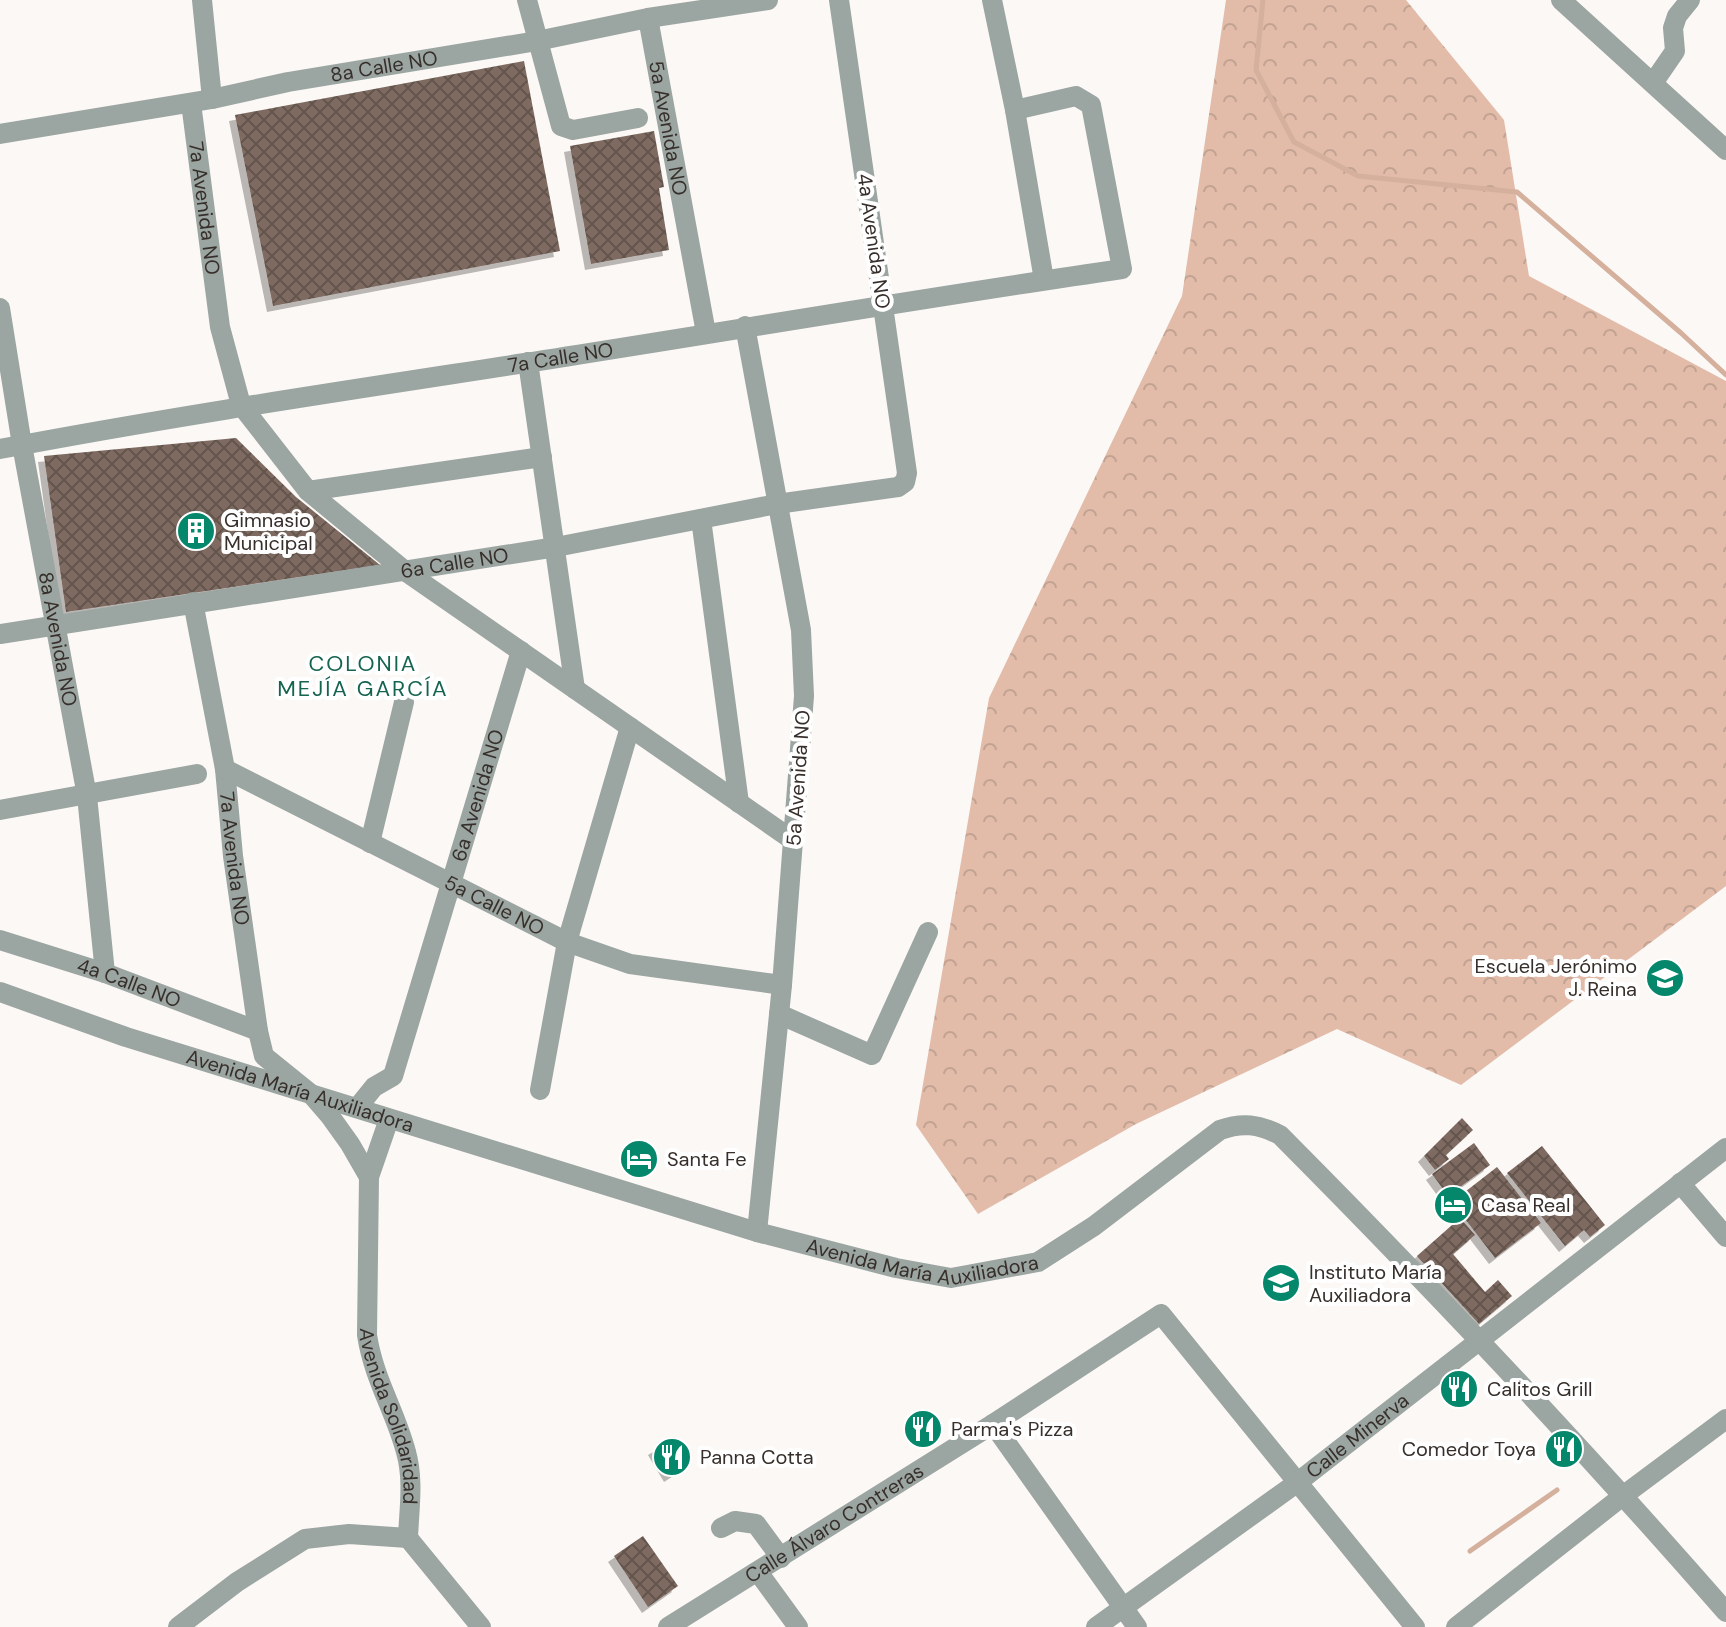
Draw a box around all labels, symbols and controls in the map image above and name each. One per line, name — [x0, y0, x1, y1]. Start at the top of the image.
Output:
street label: 8a Calle NO — [328, 45, 440, 88]
street label: 5a Avenida NO — [643, 59, 693, 198]
street label: 7a Avenida NO — [183, 140, 226, 276]
street label: 4a Avenida NO — [852, 172, 896, 310]
street label: 7a Calle NO — [506, 336, 615, 378]
place label: Gimnasio Municipal — [224, 507, 313, 556]
building icon: Gimnasio Municipal — [175, 510, 217, 552]
street label: 6a Calle NO — [399, 542, 510, 584]
street label: 8a Avenida NO — [33, 569, 83, 708]
district label: COLONIA MEJÍA GARCÍA — [277, 649, 449, 703]
street label: 5a Avenida NO — [780, 709, 816, 847]
street label: 6a Avenida NO — [445, 726, 510, 865]
street label: 7a Avenida NO — [214, 791, 256, 927]
street label: 5a Calle NO — [440, 869, 549, 941]
street label: 4a Calle NO — [74, 952, 185, 1014]
place label: Escuela Jerónimo J. Reina — [1475, 953, 1637, 1002]
school or university icon: Escuela Jerónimo J. Reina — [1644, 957, 1686, 999]
street label: Avenida María Auxiliadora — [183, 1043, 417, 1138]
hotel icon: Santa Fe — [618, 1138, 660, 1180]
place label: Santa Fe — [667, 1146, 747, 1172]
hotel icon: Casa Real — [1432, 1184, 1474, 1226]
place label: Casa Real — [1481, 1192, 1570, 1218]
street label: Avenida María Auxiliadora — [804, 1232, 1041, 1291]
place label: Instituto María Auxiliadora — [1309, 1259, 1442, 1308]
school or university icon: Instituto María Auxiliadora — [1260, 1262, 1302, 1304]
street label: Avenida Solidaridad — [354, 1328, 424, 1505]
restaurant icon: Calitos Grill — [1438, 1368, 1480, 1410]
place label: Calitos Grill — [1487, 1376, 1593, 1402]
street label: Calle Minerva — [1301, 1387, 1414, 1484]
restaurant icon: Parma's Pizza — [902, 1408, 944, 1450]
place label: Parma's Pizza — [951, 1416, 1073, 1442]
restaurant icon: Comedor Toya — [1543, 1428, 1585, 1470]
restaurant icon: Panna Cotta — [651, 1436, 693, 1478]
place label: Comedor Toya — [1402, 1436, 1536, 1462]
place label: Panna Cotta — [700, 1444, 814, 1470]
street label: Calle Álvaro Contreras — [740, 1458, 929, 1589]

